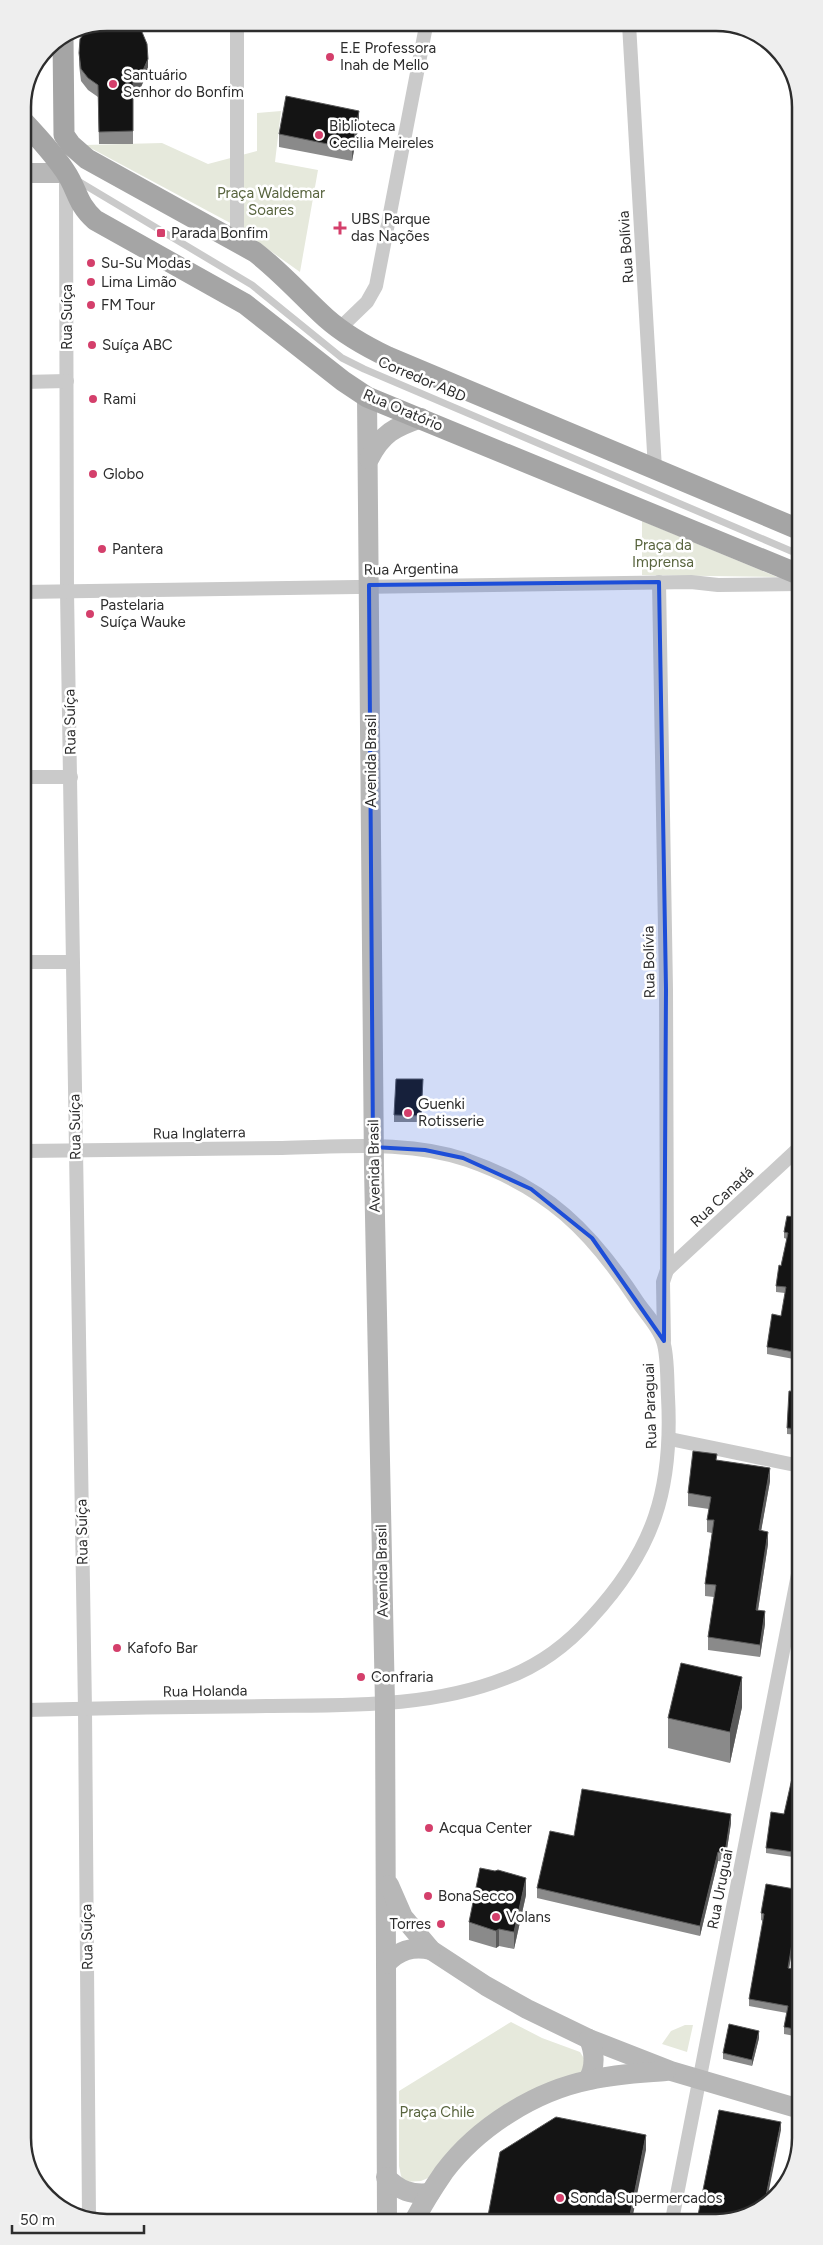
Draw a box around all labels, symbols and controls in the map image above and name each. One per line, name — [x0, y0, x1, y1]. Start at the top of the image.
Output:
place label: E.E Professora Inah de Mello — [340, 39, 436, 74]
marker: E.E Professora Inah de Mello — [324, 51, 336, 63]
place label: Santuário Senhor do Bonfim — [123, 66, 244, 101]
marker: Santuário Senhor do Bonfim — [107, 78, 119, 90]
place label: Biblioteca Cecilia Meireles — [329, 117, 434, 152]
marker: Biblioteca Cecilia Meireles — [313, 129, 325, 141]
park label: Praça Waldemar Soares — [217, 184, 325, 219]
place label: UBS Parque das Nações — [351, 210, 430, 245]
street label: Rua Bolívia — [614, 210, 638, 284]
marker: UBS Parque das Nações — [333, 221, 347, 235]
place label: Parada Bonfim — [171, 224, 268, 242]
marker: Parada Bonfim — [155, 227, 167, 239]
place label: Su-Su Modas — [101, 254, 191, 272]
marker: Su-Su Modas — [85, 257, 97, 269]
place label: Lima Limão — [101, 273, 177, 291]
marker: Lima Limão — [85, 276, 97, 288]
street label: Rua Suíça — [58, 284, 76, 350]
place label: FM Tour — [101, 296, 155, 314]
marker: FM Tour — [85, 299, 97, 311]
place label: Suíça ABC — [102, 336, 173, 354]
marker: Suíça ABC — [86, 339, 98, 351]
street label: Corredor ABD — [375, 352, 469, 406]
street label: Rua Oratório — [360, 385, 446, 435]
place label: Rami — [103, 390, 136, 408]
marker: Rami — [87, 393, 99, 405]
place label: Globo — [103, 465, 144, 483]
marker: Globo — [87, 468, 99, 480]
park label: Praça da Imprensa — [632, 536, 694, 571]
place label: Pantera — [112, 540, 163, 558]
marker: Pantera — [96, 543, 108, 555]
street label: Rua Argentina — [363, 559, 459, 579]
place label: Pastelaria Suíça Wauke — [100, 596, 186, 631]
marker: Pastelaria Suíça Wauke — [84, 608, 96, 620]
street label: Rua Suíça — [60, 689, 80, 755]
street label: Avenida Brasil — [362, 714, 380, 808]
street label: Rua Bolívia — [639, 925, 659, 999]
street label: Rua Suíça — [65, 1094, 85, 1160]
place label: Guenki Rotisserie — [418, 1095, 484, 1130]
marker: Guenki Rotisserie — [402, 1107, 414, 1119]
street label: Avenida Brasil — [364, 1119, 384, 1213]
street label: Rua Inglaterra — [152, 1123, 246, 1143]
street label: Rua Canadá — [687, 1163, 757, 1231]
street label: Rua Paraguai — [639, 1363, 661, 1449]
street label: Rua Suíça — [72, 1499, 92, 1565]
street label: Avenida Brasil — [372, 1524, 392, 1618]
place label: Kafofo Bar — [127, 1639, 198, 1657]
marker: Kafofo Bar — [111, 1642, 123, 1654]
place label: Confraria — [371, 1668, 433, 1686]
marker: Confraria — [355, 1671, 367, 1683]
street label: Rua Holanda — [162, 1681, 248, 1701]
place label: Acqua Center — [439, 1819, 532, 1837]
marker: Acqua Center — [423, 1822, 435, 1834]
street label: Rua Uruguai — [703, 1847, 737, 1931]
place label: BonaSecco — [438, 1887, 515, 1905]
marker: BonaSecco — [422, 1890, 434, 1902]
street label: Rua Suíça — [77, 1904, 97, 1970]
place label: Volans — [506, 1908, 551, 1926]
marker: Volans — [490, 1911, 502, 1923]
place label: Torres — [390, 1915, 431, 1933]
marker: Torres — [435, 1918, 447, 1930]
park label: Praça Chile — [400, 2103, 474, 2121]
place label: Sonda Supermercados — [570, 2189, 722, 2207]
marker: Sonda Supermercados — [554, 2192, 566, 2204]
scale bar — [12, 2202, 145, 2234]
text: 50 m — [20, 2211, 55, 2229]

